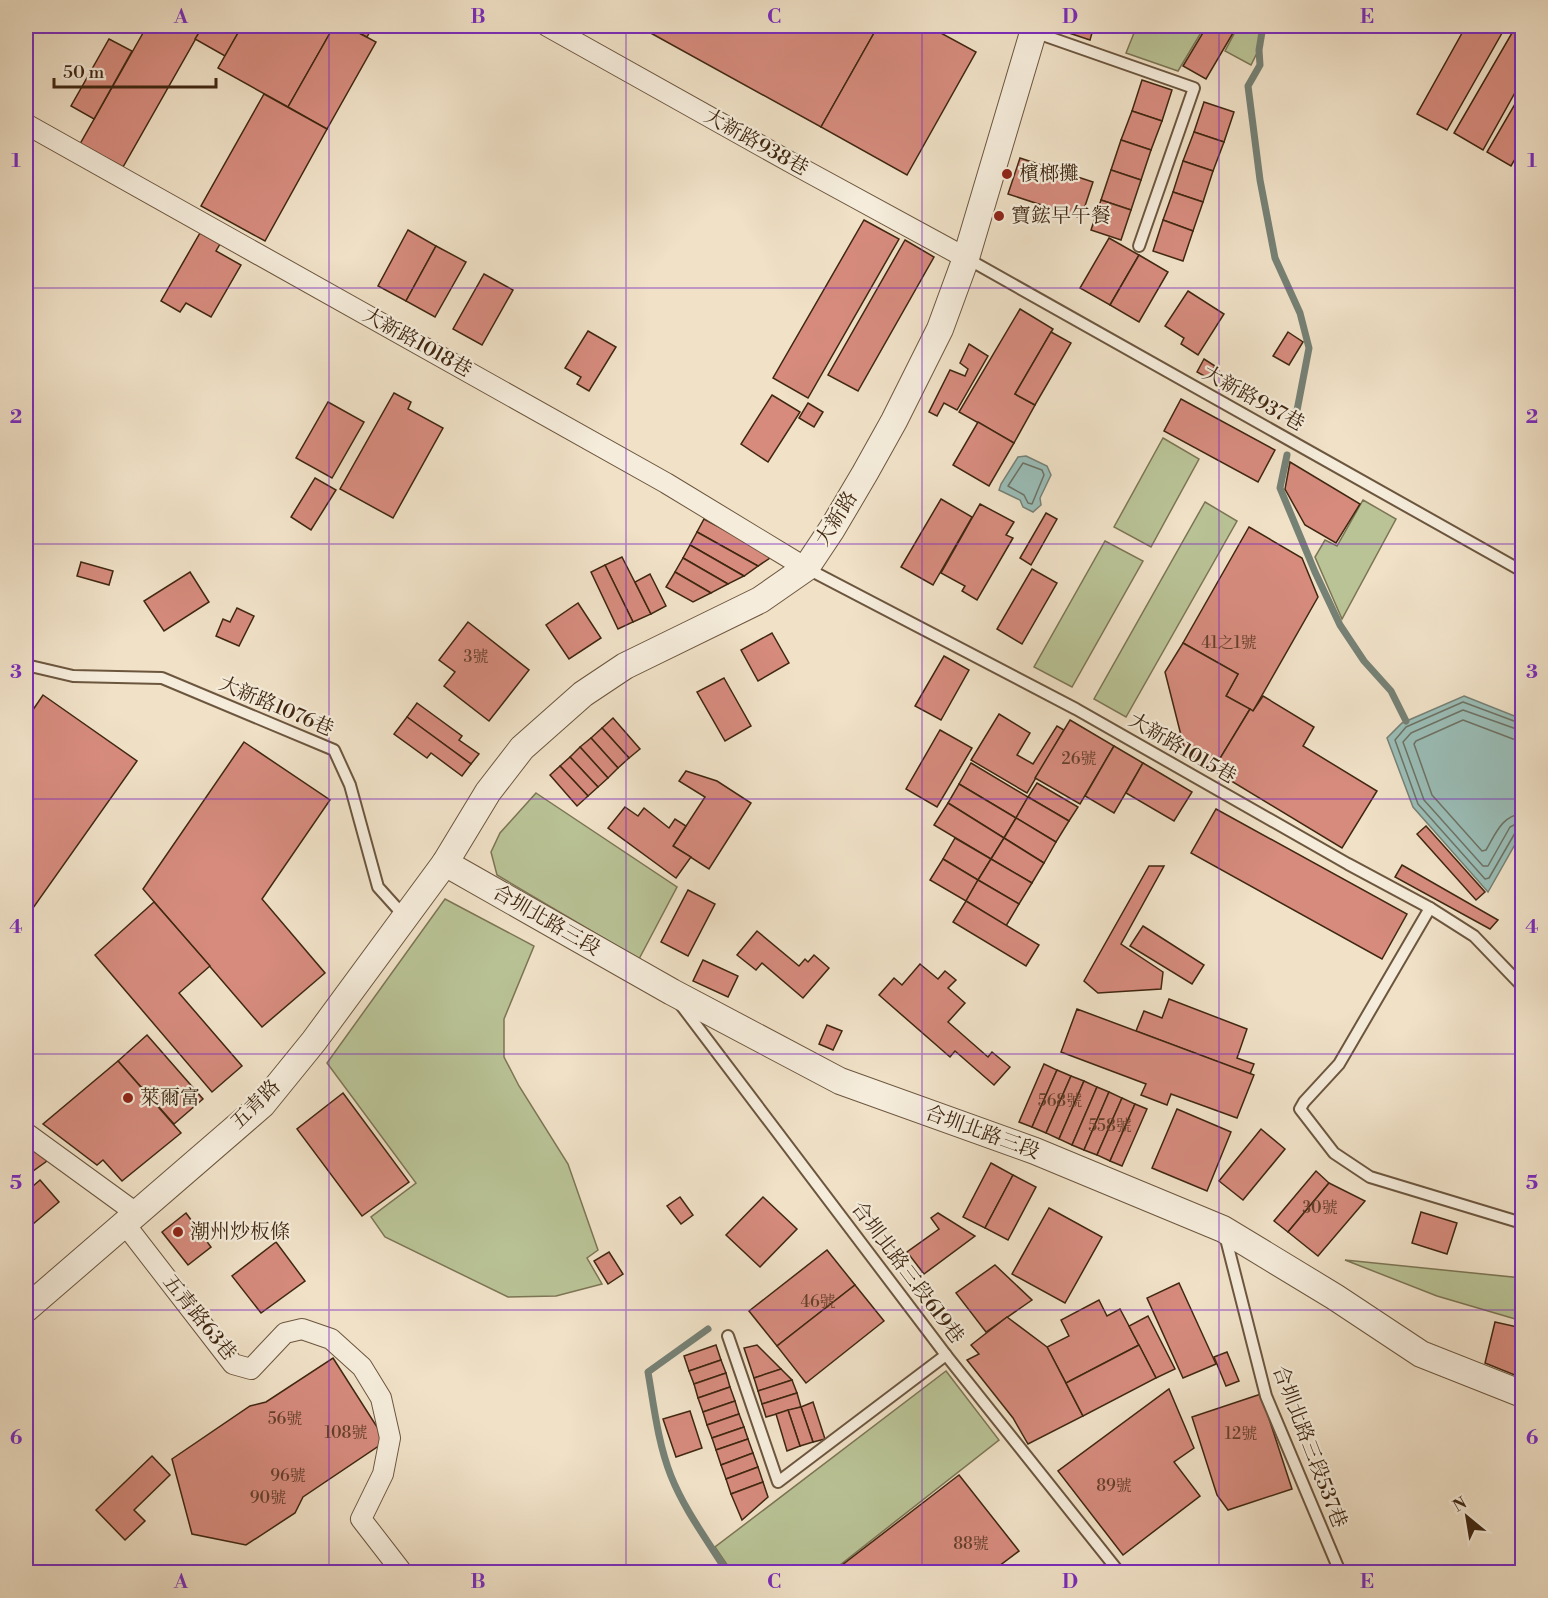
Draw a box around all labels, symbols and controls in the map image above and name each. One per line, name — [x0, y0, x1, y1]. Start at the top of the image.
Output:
text: A — [173, 5, 189, 30]
text: B — [470, 5, 486, 30]
text: C — [767, 5, 781, 30]
text: D — [1062, 5, 1078, 30]
text: E — [1360, 5, 1374, 30]
scale bar — [54, 51, 216, 89]
text: 50 m — [63, 61, 105, 84]
street label: 大新路938巷 — [699, 104, 813, 182]
text: 1 — [11, 149, 21, 174]
text: 1 — [1527, 149, 1537, 174]
place label: 檳榔攤 — [1019, 162, 1079, 187]
marker: 檳榔攤 — [1000, 167, 1014, 181]
place label: 寶鋐早午餐 — [1011, 204, 1111, 229]
marker: 寶鋐早午餐 — [992, 209, 1006, 223]
street label: 大新路1018巷 — [358, 303, 476, 383]
street label: 大新路937巷 — [1198, 361, 1308, 437]
text: 2 — [10, 405, 22, 430]
text: 2 — [1526, 405, 1538, 430]
street label: 大新路 — [811, 487, 863, 551]
house number: 41之1號 — [1201, 633, 1257, 653]
house number: 3號 — [464, 647, 488, 667]
text: 3 — [10, 660, 22, 685]
text: 3 — [1526, 660, 1538, 685]
street label: 大新路1076巷 — [215, 672, 337, 742]
street label: 大新路1015巷 — [1124, 708, 1240, 790]
house number: 26號 — [1062, 749, 1096, 769]
street label: 合圳北路三段 — [488, 880, 604, 962]
text: 4 — [9, 915, 23, 940]
text: 4 — [1525, 915, 1539, 940]
street label: 五青路 — [226, 1075, 286, 1135]
place label: 萊爾富 — [140, 1086, 200, 1111]
marker: 萊爾富 — [121, 1091, 135, 1105]
house number: 568號 — [1038, 1091, 1082, 1111]
street label: 合圳北路三段 — [921, 1101, 1043, 1165]
house number: 558號 — [1088, 1116, 1132, 1136]
text: 5 — [10, 1171, 22, 1196]
text: 5 — [1526, 1171, 1538, 1196]
street label: 合圳北路三段619巷 — [845, 1197, 969, 1349]
house number: 30號 — [1302, 1198, 1338, 1218]
place label: 潮州炒板條 — [190, 1220, 290, 1245]
marker: 潮州炒板條 — [171, 1225, 185, 1239]
street label: 五青路63巷 — [157, 1270, 241, 1366]
house number: 46號 — [800, 1292, 836, 1312]
street label: 合圳北路三段537巷 — [1267, 1362, 1351, 1532]
house number: 56號 — [268, 1409, 302, 1429]
house number: 108號 — [325, 1423, 367, 1443]
house number: 12號 — [1225, 1424, 1257, 1444]
text: 6 — [10, 1426, 23, 1451]
text: 6 — [1526, 1426, 1539, 1451]
house number: 96號 — [270, 1466, 306, 1486]
house number: 89號 — [1096, 1476, 1132, 1496]
north arrow — [1437, 1487, 1497, 1547]
house number: 90號 — [250, 1488, 286, 1508]
text: N — [1450, 1493, 1471, 1517]
house number: 88號 — [953, 1534, 989, 1554]
text: A — [173, 1570, 189, 1595]
text: B — [470, 1570, 486, 1595]
text: C — [767, 1570, 781, 1595]
text: D — [1062, 1570, 1078, 1595]
text: E — [1360, 1570, 1374, 1595]

